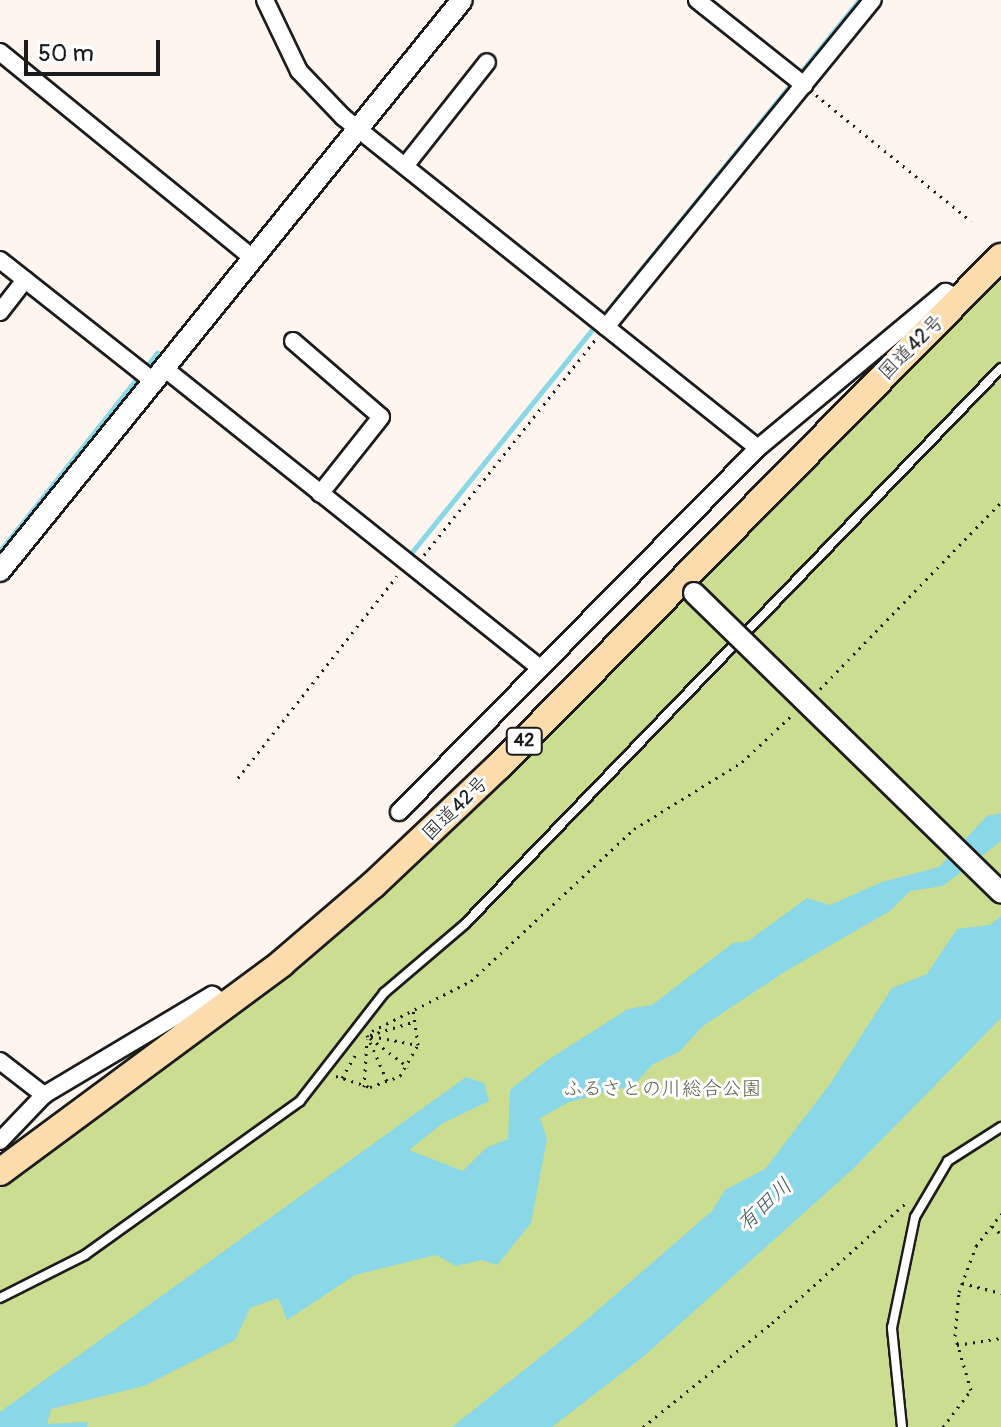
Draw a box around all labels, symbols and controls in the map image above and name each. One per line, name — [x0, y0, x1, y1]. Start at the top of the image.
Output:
scale bar — [28, 24, 164, 74]
text: 50 m — [38, 39, 94, 68]
street label: 国道42号 — [873, 309, 949, 385]
road number: 42 — [504, 727, 544, 755]
street label: 国道42号 — [417, 771, 493, 845]
park label: ふるさとの川総合公園 — [562, 1076, 762, 1100]
water label: 有田川 — [732, 1173, 798, 1237]

